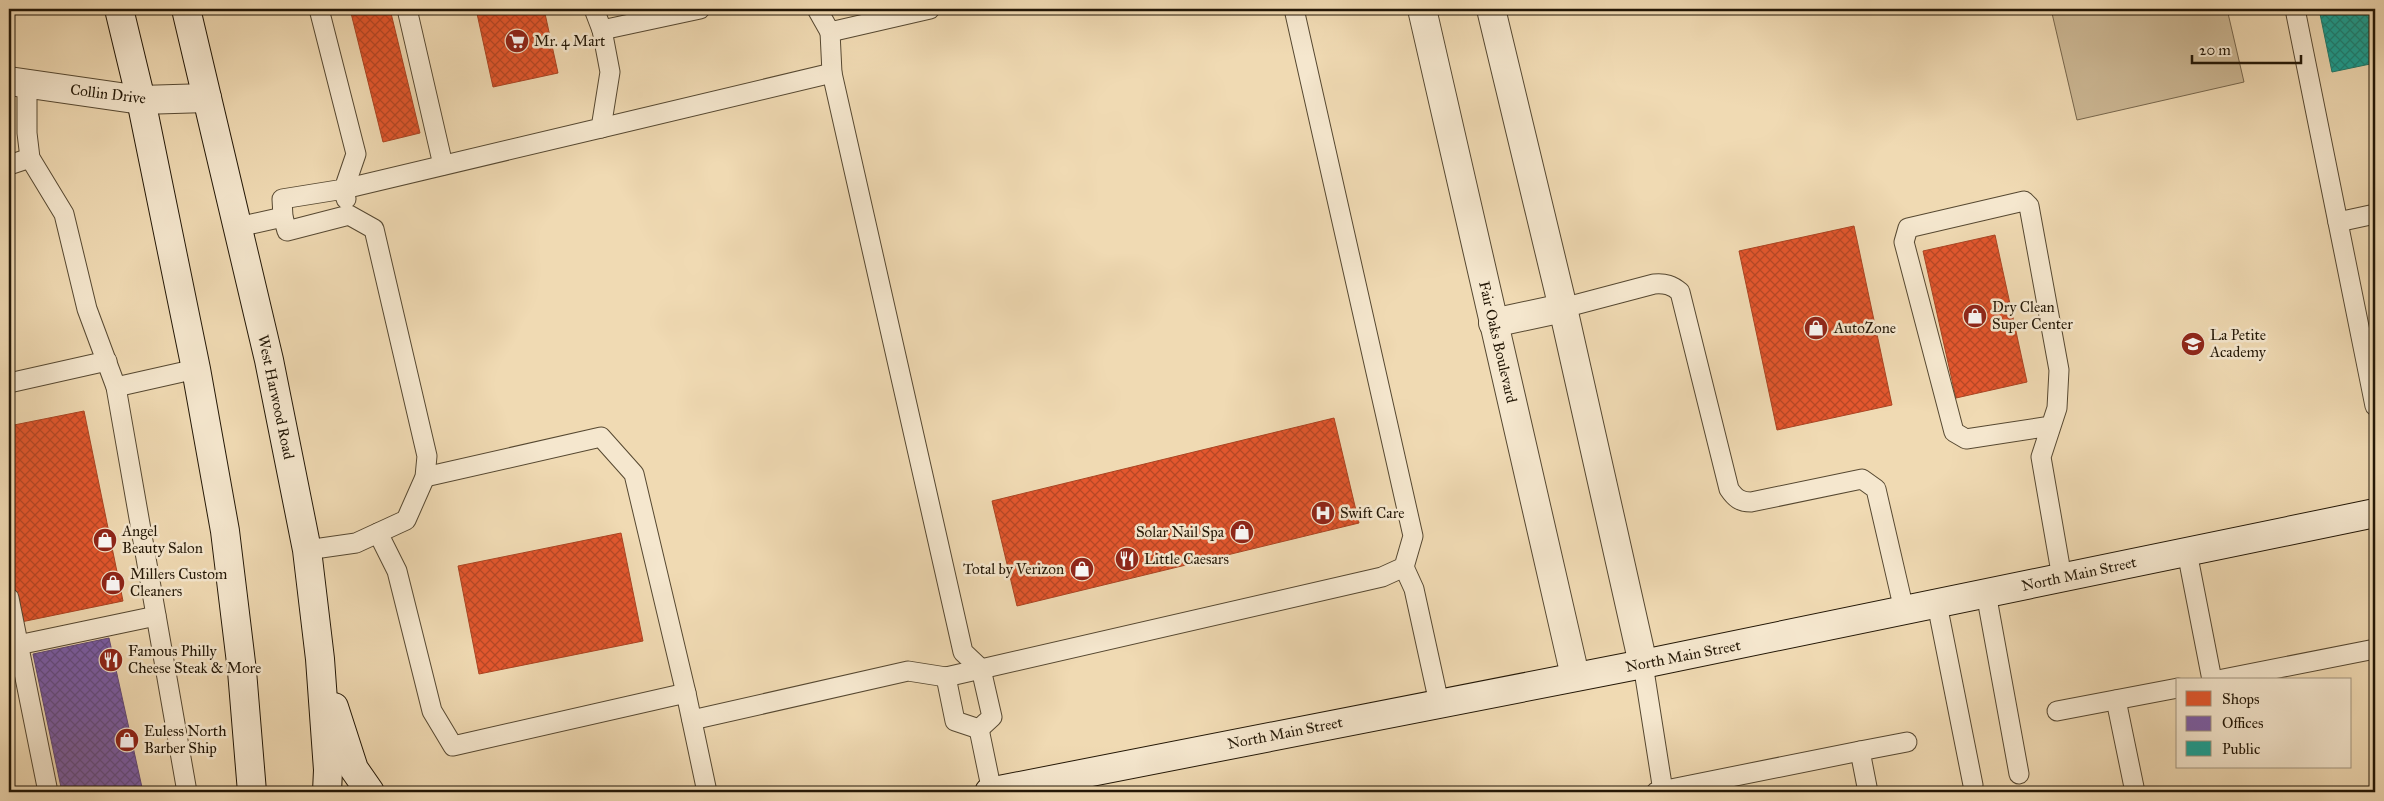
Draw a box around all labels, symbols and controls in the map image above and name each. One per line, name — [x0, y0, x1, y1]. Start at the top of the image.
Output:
supermarket icon: Mr. 4 Mart — [504, 28, 530, 54]
place label: Mr. 4 Mart — [534, 32, 606, 50]
scale bar — [2192, 32, 2300, 64]
text: 20 m — [2199, 41, 2231, 59]
street label: Collin Drive — [69, 80, 147, 108]
street label: Fair Oaks Boulevard — [1475, 279, 1521, 405]
place label: Dry Clean Super Center — [1992, 298, 2073, 333]
shop icon: Dry Clean Super Center — [1962, 303, 1988, 329]
shop icon: AutoZone — [1803, 315, 1829, 341]
place label: AutoZone — [1833, 319, 1896, 337]
place label: La Petite Academy — [2209, 326, 2267, 361]
school or university icon: La Petite Academy — [2180, 331, 2206, 357]
street label: West Harwood Road — [254, 333, 298, 461]
hospital icon: Swift Care — [1310, 500, 1336, 526]
place label: Swift Care — [1340, 504, 1404, 522]
shop icon: Solar Nail Spa — [1229, 519, 1255, 545]
place label: Angel Beauty Salon — [121, 522, 203, 557]
place label: Solar Nail Spa — [1136, 523, 1225, 541]
shop icon: Angel Beauty Salon — [92, 527, 118, 553]
restaurant icon: Little Caesars — [1114, 546, 1140, 572]
place label: Little Caesars — [1144, 550, 1229, 568]
street label: North Main Street — [2020, 553, 2139, 595]
shop icon: Total by Verizon — [1069, 556, 1095, 582]
place label: Total by Verizon — [963, 560, 1064, 578]
place label: Millers Custom Cleaners — [130, 565, 228, 600]
shop icon: Millers Custom Cleaners — [100, 570, 126, 596]
street label: North Main Street — [1624, 636, 1743, 676]
place label: Famous Philly Cheese Steak & More — [128, 642, 261, 677]
restaurant icon: Famous Philly Cheese Steak & More — [98, 647, 124, 673]
legend — [2176, 678, 2352, 768]
text: Shops — [2222, 690, 2260, 708]
street label: North Main Street — [1226, 713, 1345, 753]
text: Offices — [2222, 714, 2263, 732]
place label: Euless North Barber Ship — [144, 722, 227, 757]
shop icon: Euless North Barber Ship — [114, 727, 140, 753]
text: Public — [2222, 740, 2260, 758]

